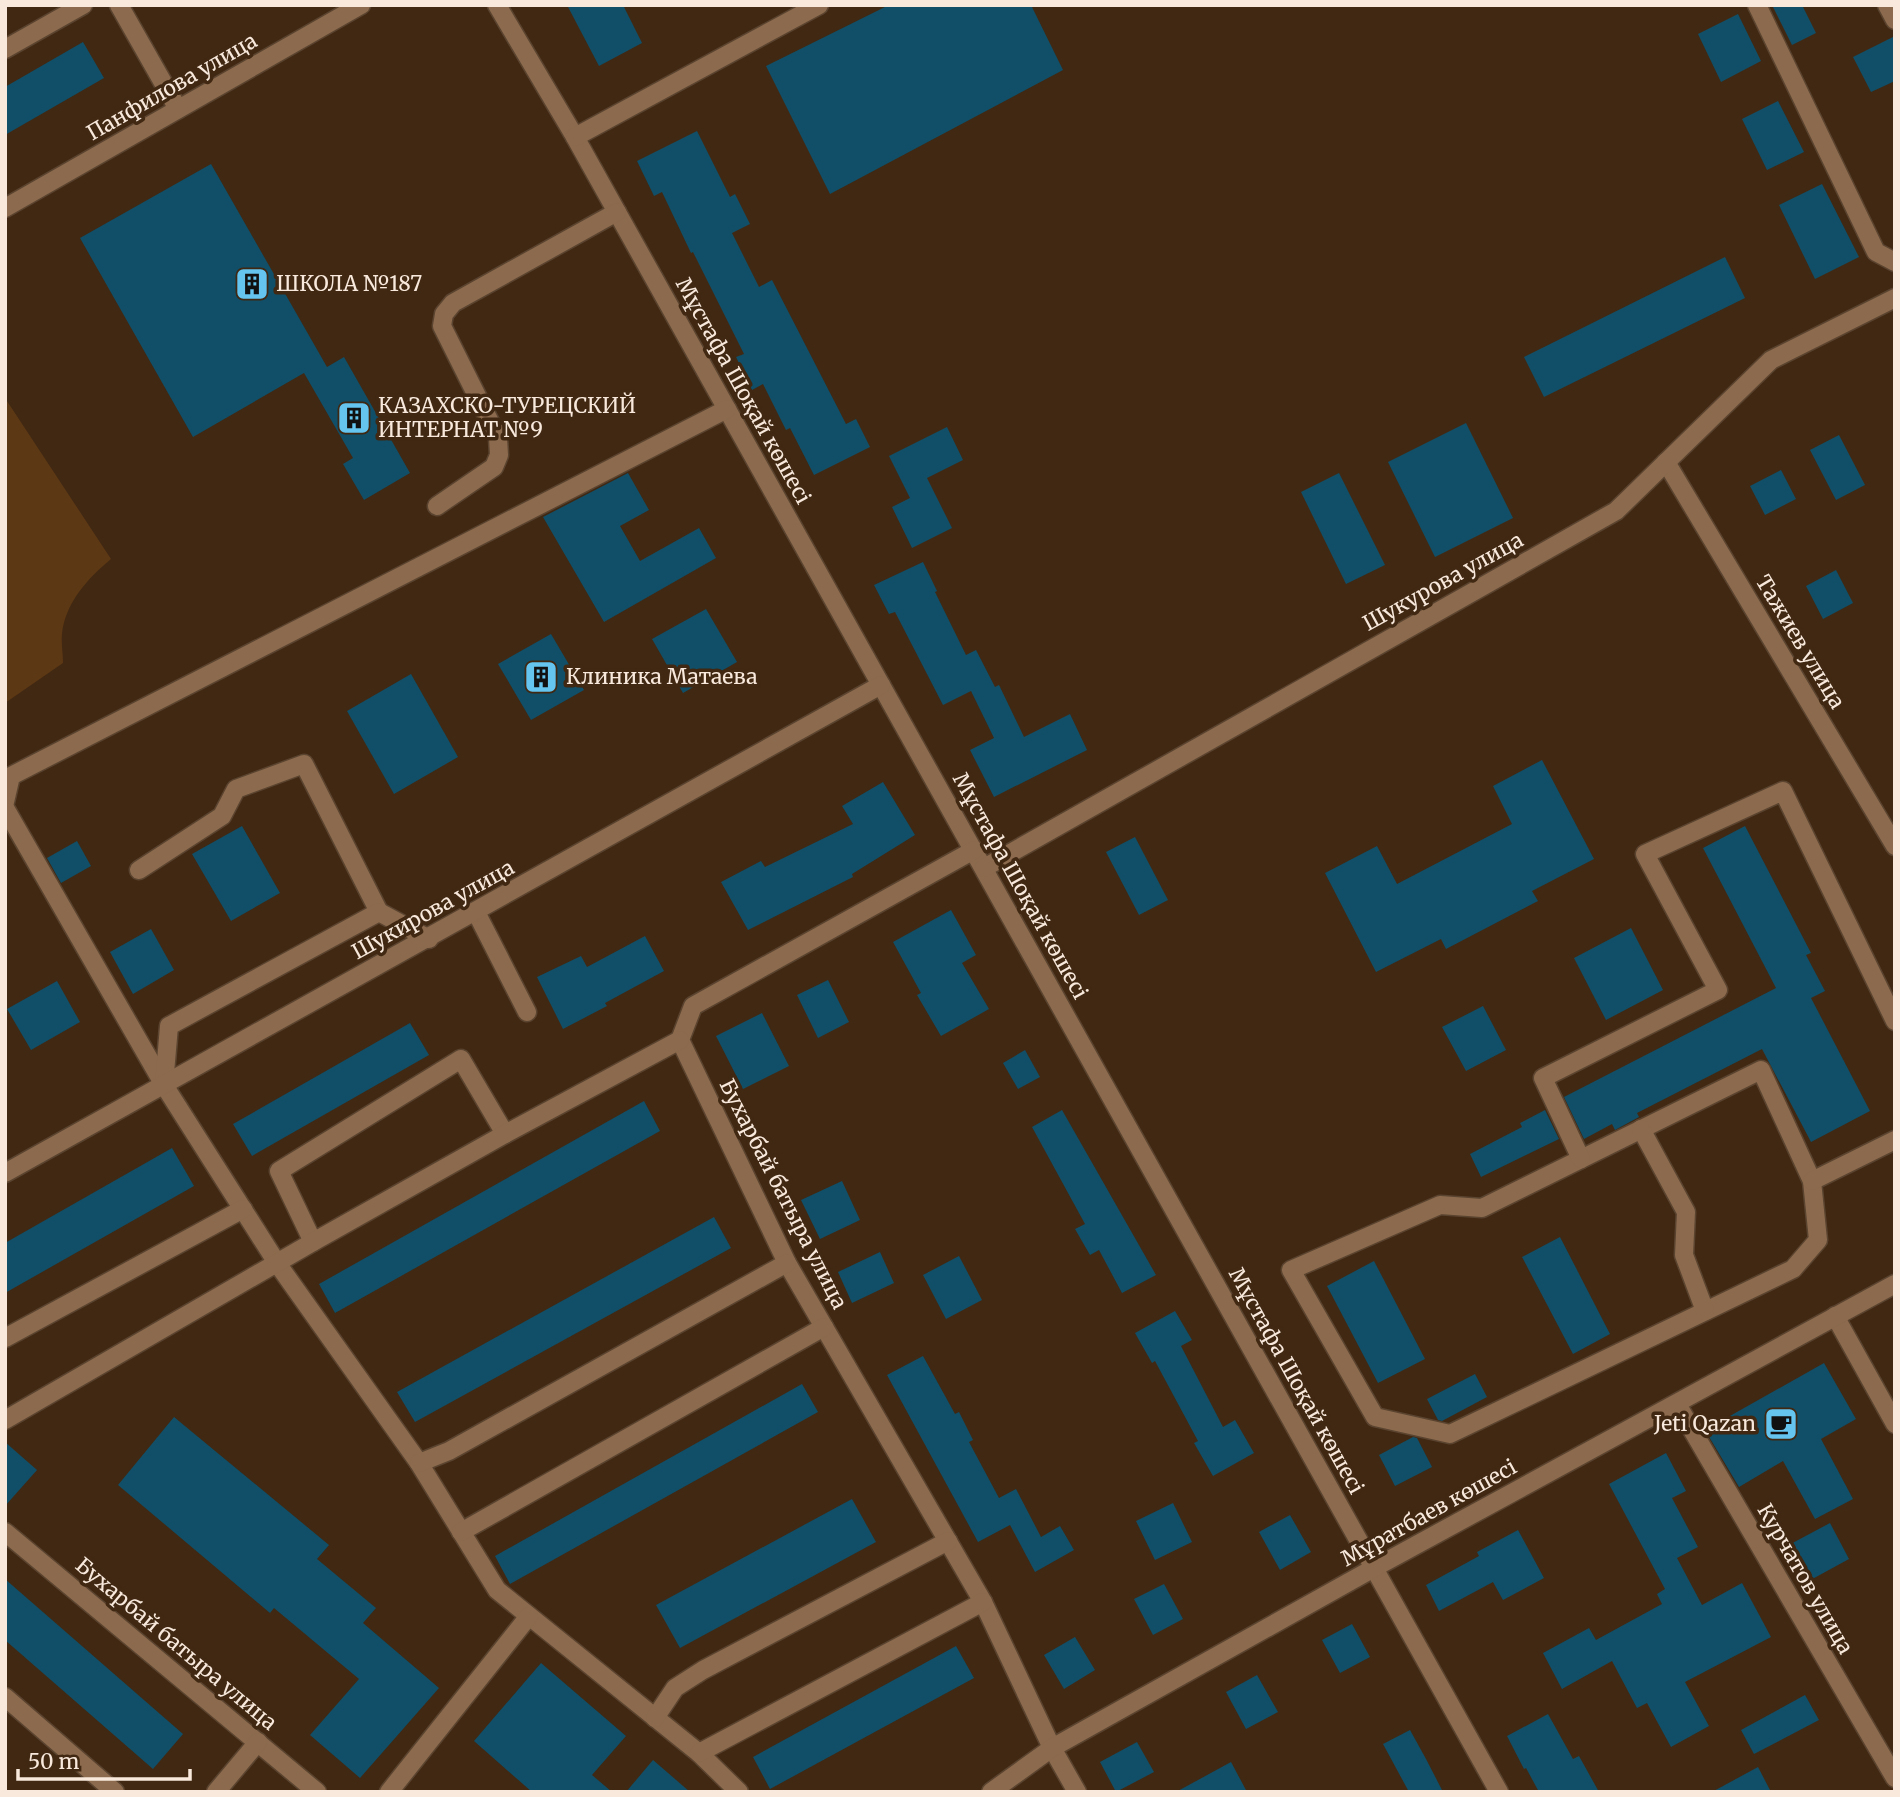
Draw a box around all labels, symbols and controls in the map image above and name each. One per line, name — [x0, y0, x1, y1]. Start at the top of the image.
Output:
street label: Панфилова улица — [82, 27, 262, 146]
building icon: ШКОЛА №187 — [233, 265, 271, 303]
place label: ШКОЛА №187 — [276, 270, 422, 297]
street label: Мұстафа Шоқай көшесі — [670, 273, 817, 509]
place label: КАЗАХСКО-ТУРЕЦСКИЙ ИНТЕРНАТ №9 — [378, 392, 636, 443]
building icon: КАЗАХСКО-ТУРЕЦСКИЙ ИНТЕРНАТ №9 — [335, 399, 373, 437]
street label: Шукурова улица — [1358, 526, 1528, 637]
street label: Тажиев улица — [1750, 570, 1851, 714]
building icon: Клиника Матаева — [522, 658, 560, 696]
place label: Клиника Матаева — [566, 663, 757, 690]
street label: Мұстафа Шоқай көшесі — [947, 768, 1094, 1004]
street label: Шукирова улица — [347, 854, 519, 965]
street label: Бухарбай батыра улица — [714, 1074, 853, 1313]
street label: Мұстафа Шоқай көшесі — [1223, 1263, 1370, 1499]
cafe icon: Jeti Qazan — [1762, 1405, 1800, 1443]
place label: Jeti Qazan — [1653, 1410, 1756, 1437]
street label: Мұратбаев көшесі — [1336, 1453, 1521, 1572]
street label: Курчатов улица — [1751, 1499, 1859, 1659]
street label: Бухарбай батыра улица — [70, 1551, 283, 1736]
scale bar — [18, 1738, 189, 1782]
text: 50 m — [28, 1748, 79, 1775]

